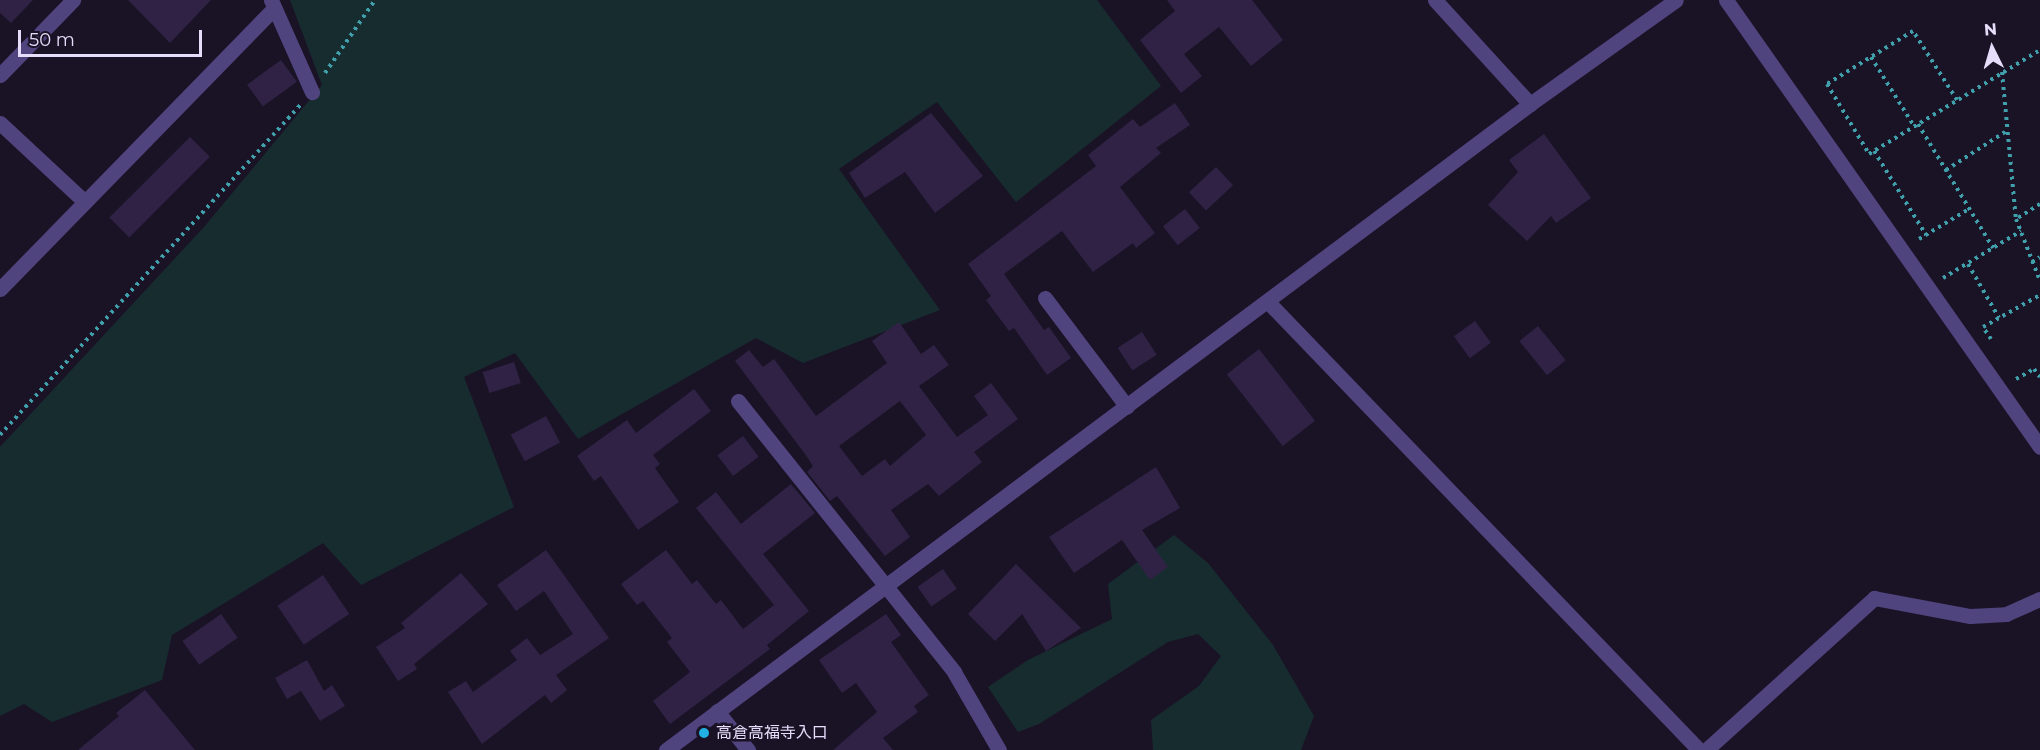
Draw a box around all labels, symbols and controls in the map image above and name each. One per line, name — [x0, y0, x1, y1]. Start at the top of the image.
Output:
scale bar — [21, 18, 206, 56]
north arrow — [1962, 18, 2022, 78]
text: N — [1983, 20, 1998, 40]
text: 50 m — [29, 29, 75, 51]
place label: 高倉高福寺入口 — [716, 723, 828, 743]
marker: 高倉高福寺入口 — [697, 726, 711, 740]

